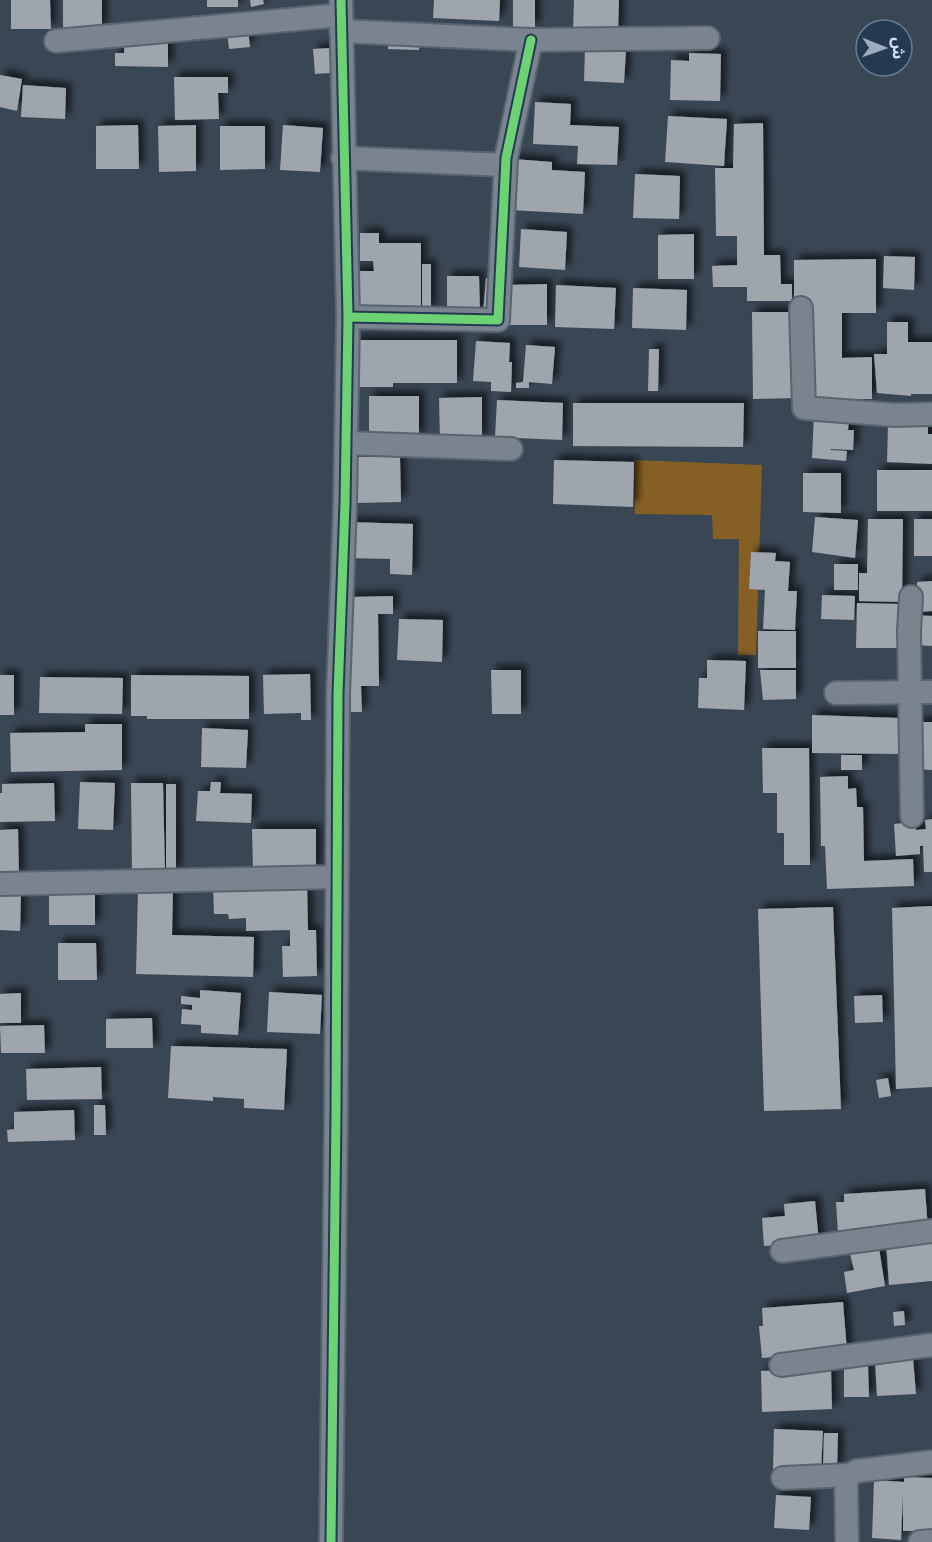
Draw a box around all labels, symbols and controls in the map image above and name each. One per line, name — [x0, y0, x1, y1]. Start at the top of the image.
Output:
north arrow — [854, 18, 914, 78]
text: ش — [889, 37, 908, 59]

